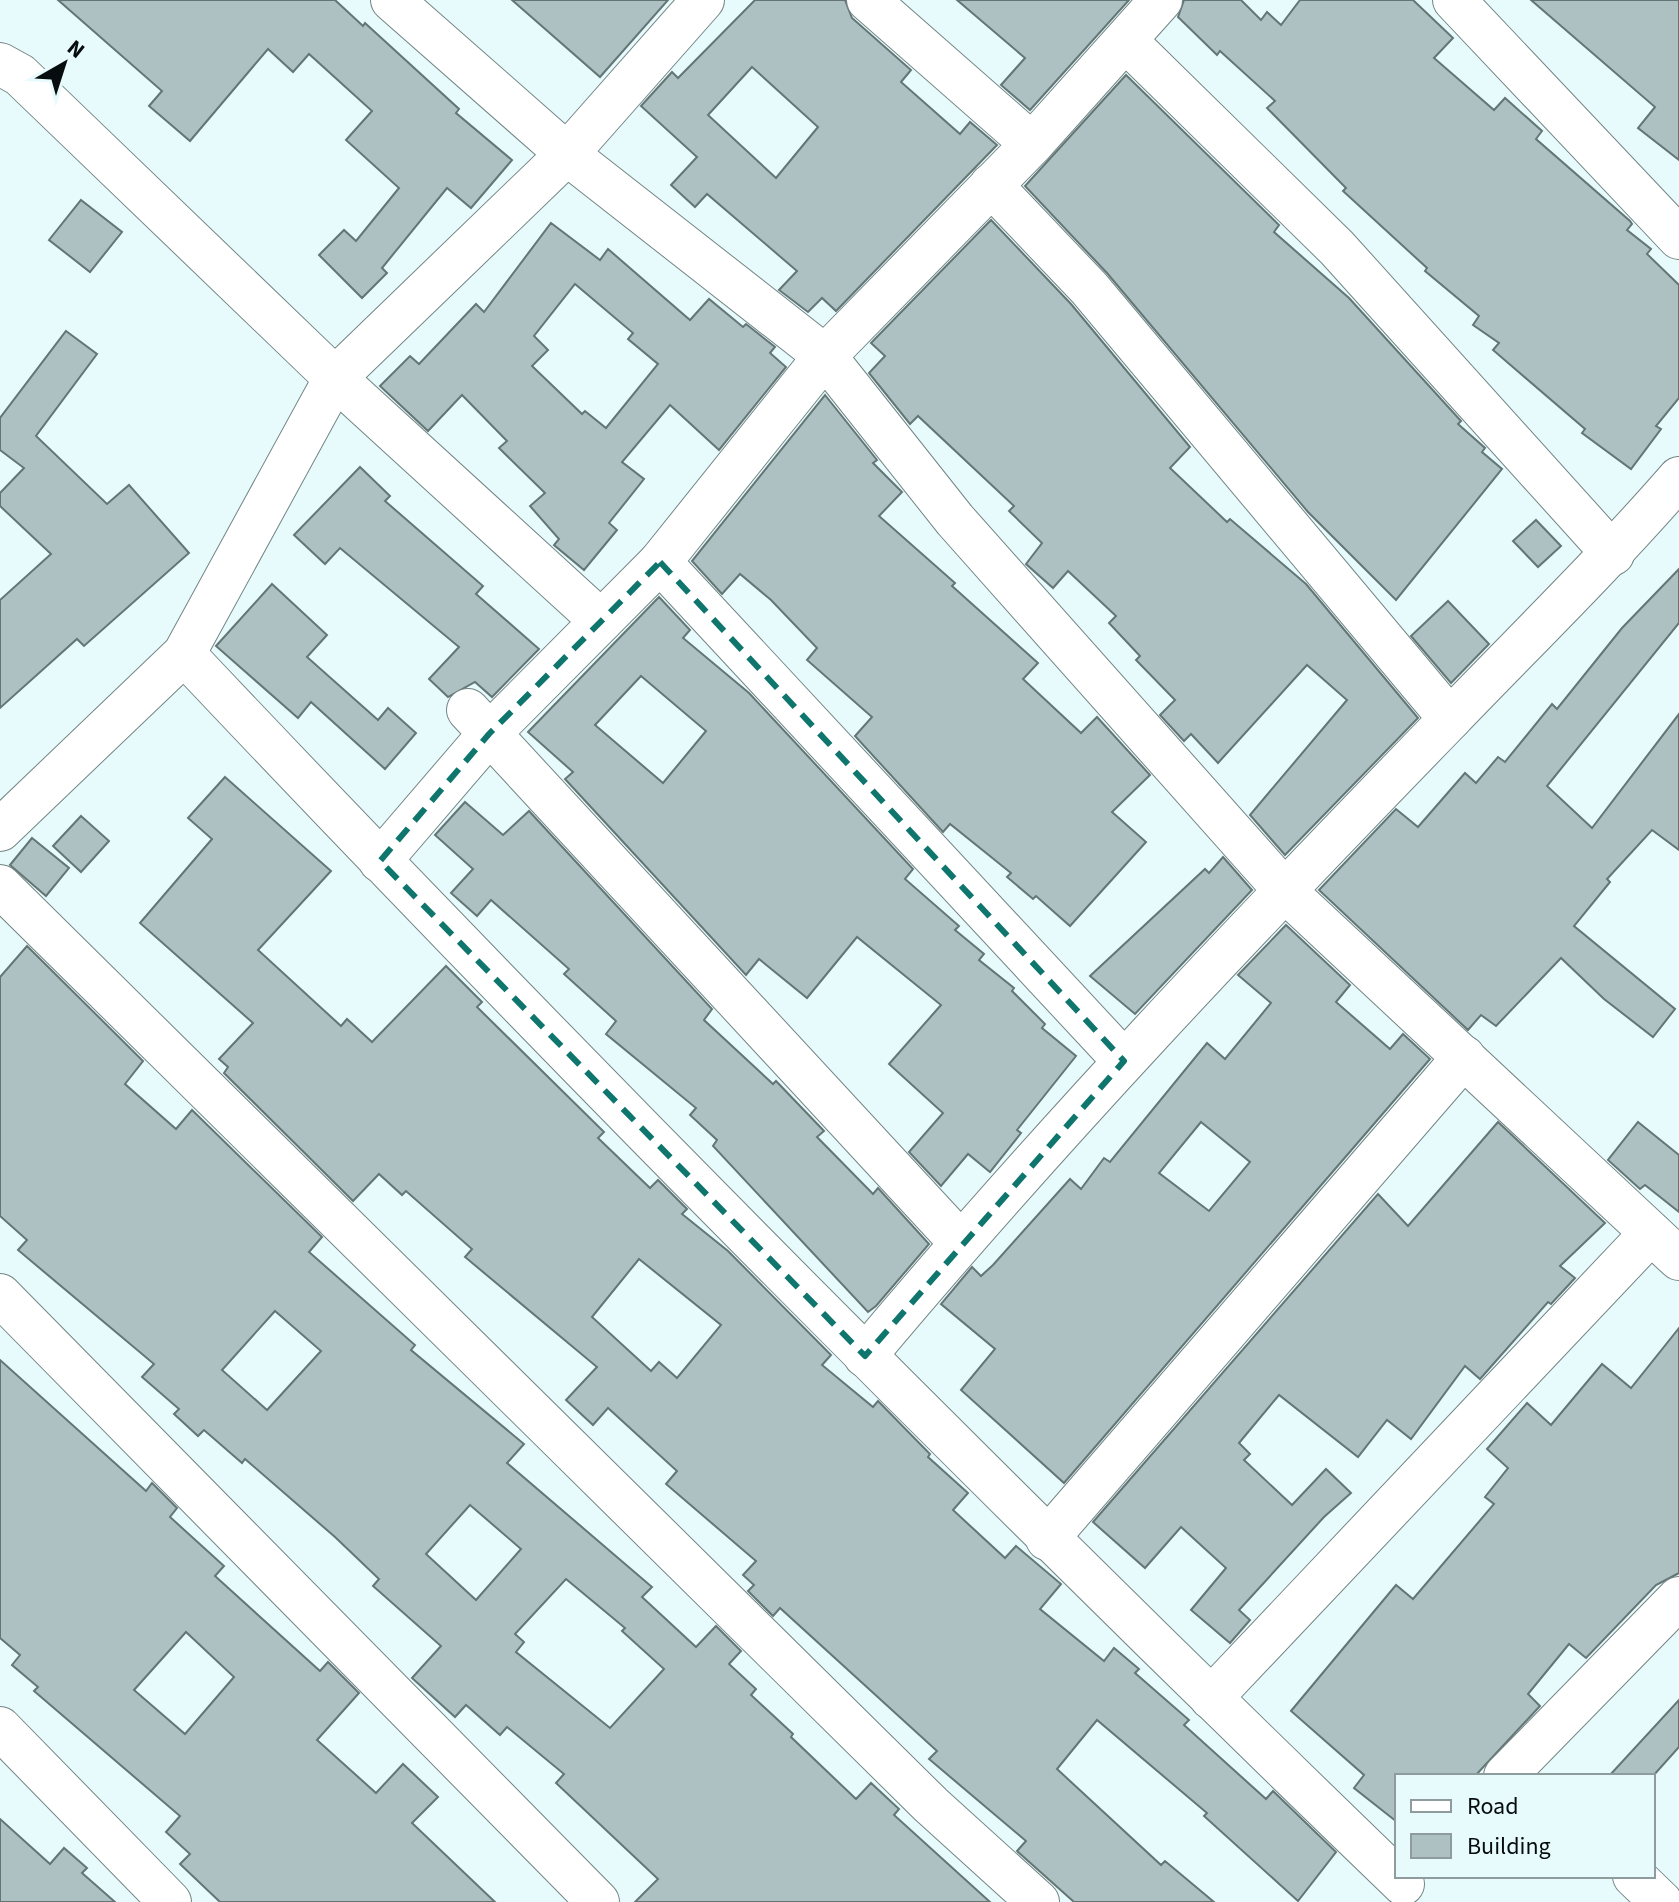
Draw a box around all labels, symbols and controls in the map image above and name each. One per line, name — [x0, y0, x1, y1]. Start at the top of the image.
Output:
north arrow — [24, 24, 104, 104]
text: N — [60, 32, 92, 66]
legend — [1395, 1774, 1655, 1878]
text: Road — [1467, 1789, 1519, 1824]
text: Building — [1467, 1829, 1551, 1864]

